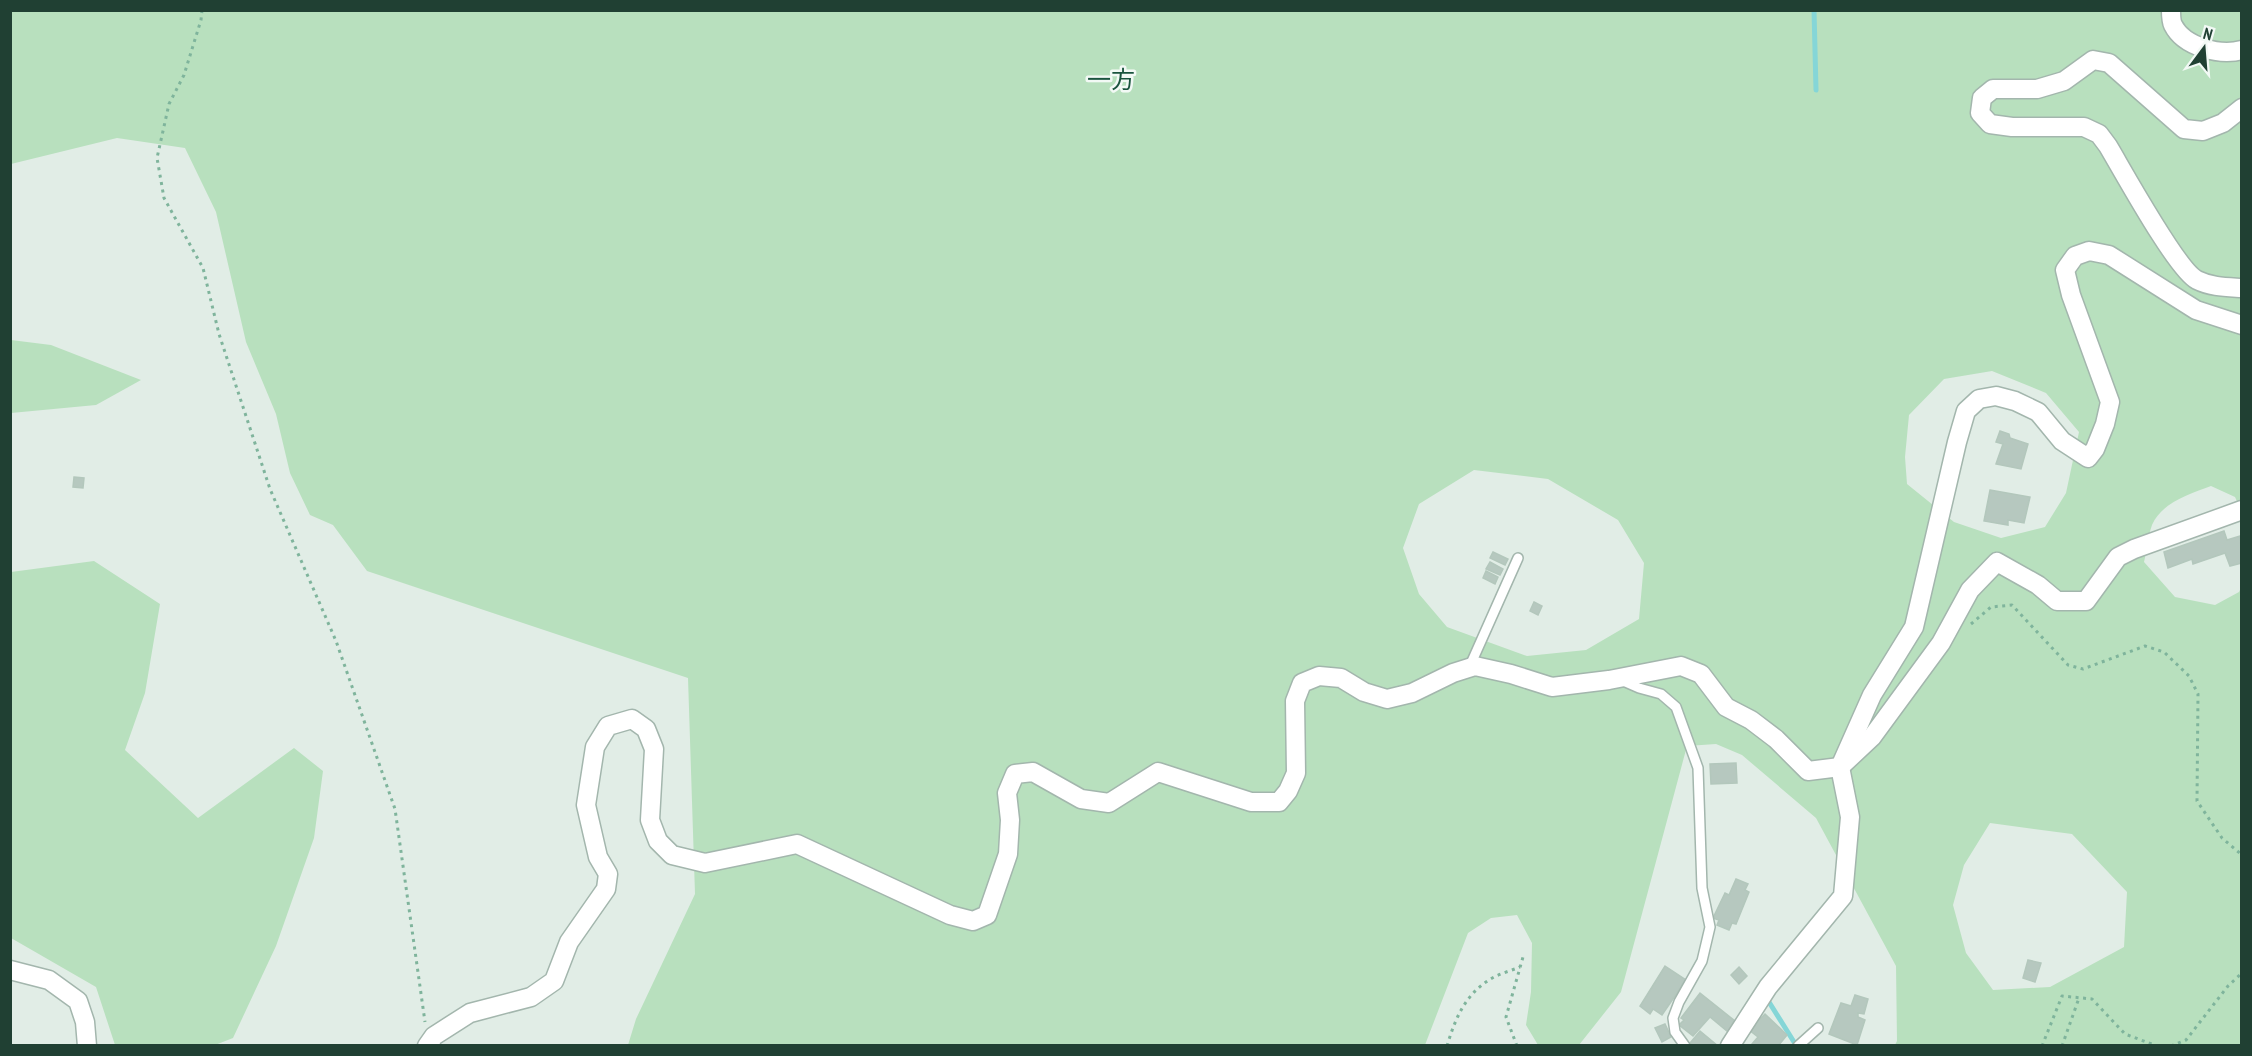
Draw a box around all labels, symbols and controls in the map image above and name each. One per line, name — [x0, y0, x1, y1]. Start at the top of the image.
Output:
north arrow — [2174, 18, 2234, 78]
text: N — [2201, 23, 2215, 44]
district label: 一方 — [1087, 64, 1135, 95]

